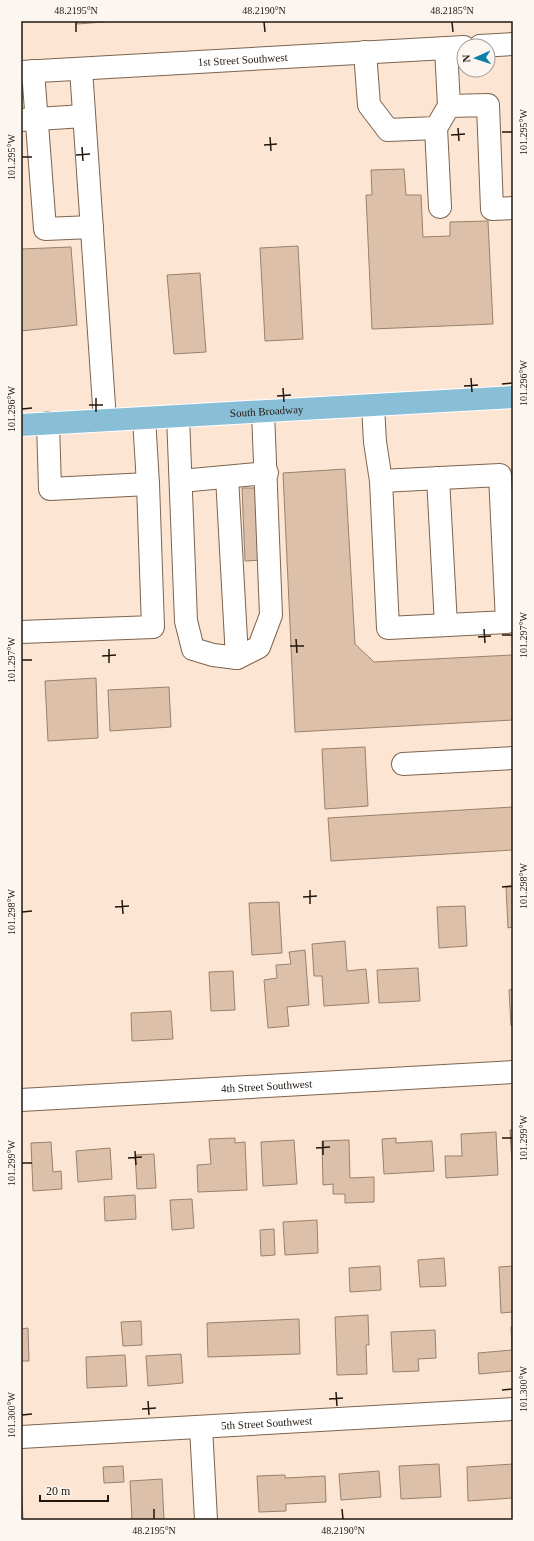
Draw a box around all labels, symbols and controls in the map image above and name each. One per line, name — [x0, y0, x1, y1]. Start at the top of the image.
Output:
text: 48.2195°N — [54, 5, 98, 16]
text: 48.2190°N — [242, 5, 286, 16]
text: 48.2185°N — [430, 5, 474, 16]
north arrow — [456, 38, 496, 78]
street label: 1st Street Southwest — [197, 51, 288, 68]
text: N — [460, 54, 472, 63]
text: 101.295°W — [518, 108, 529, 155]
text: 101.295°W — [6, 133, 17, 180]
text: 101.296°W — [518, 359, 529, 406]
text: 101.296°W — [6, 385, 17, 432]
street label: South Broadway — [229, 403, 304, 419]
text: 101.297°W — [518, 611, 529, 658]
text: 101.297°W — [6, 636, 17, 683]
text: 101.298°W — [518, 862, 529, 909]
text: 101.298°W — [6, 888, 17, 935]
street label: 4th Street Southwest — [221, 1077, 312, 1095]
text: 101.299°W — [518, 1114, 529, 1161]
text: 101.299°W — [6, 1139, 17, 1186]
text: 101.300°W — [518, 1365, 529, 1412]
text: 101.300°W — [6, 1391, 17, 1438]
street label: 5th Street Southwest — [221, 1414, 312, 1432]
scale bar — [40, 1477, 108, 1503]
text: 20 m — [46, 1484, 71, 1498]
text: 48.2195°N — [132, 1525, 176, 1536]
text: 48.2190°N — [321, 1525, 365, 1536]

